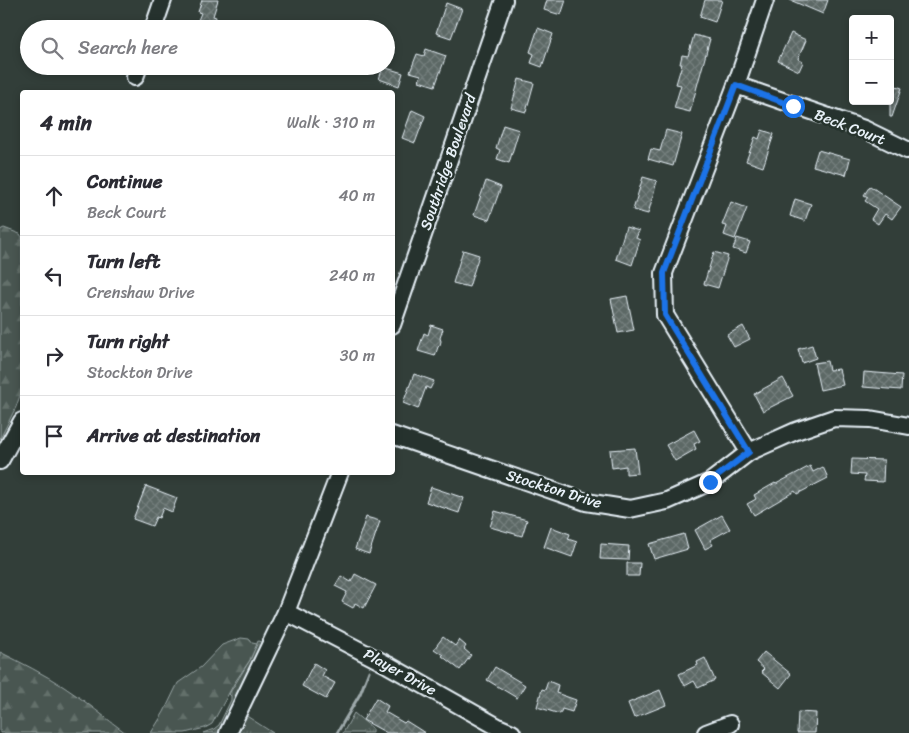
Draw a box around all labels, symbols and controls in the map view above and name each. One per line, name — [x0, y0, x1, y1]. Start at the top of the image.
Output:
map controls — [849, 15, 894, 105]
button: + — [849, 15, 894, 60]
search box — [20, 20, 395, 75]
text: Search here — [78, 31, 178, 64]
icon: search — [38, 34, 66, 62]
button: − — [849, 60, 894, 105]
street label: Southridge Boulevard — [413, 89, 484, 234]
route start — [782, 95, 805, 118]
street label: Beck Court — [811, 102, 890, 153]
text: 4 min — [40, 104, 92, 142]
text: Walk · 310 m — [287, 108, 375, 137]
text: Continue — [87, 165, 163, 198]
text: 40 m — [338, 181, 375, 210]
icon: ahead — [40, 182, 68, 210]
text: Beck Court — [87, 198, 166, 227]
text: Turn left — [87, 245, 160, 278]
text: 240 m — [329, 261, 375, 290]
icon: left — [40, 262, 68, 290]
text: Crenshaw Drive — [87, 278, 195, 307]
text: Turn right — [87, 325, 169, 358]
text: 30 m — [340, 341, 375, 370]
icon: right — [40, 342, 68, 370]
text: Stockton Drive — [87, 358, 193, 387]
text: Arrive at destination — [87, 419, 260, 452]
icon: arrive — [40, 422, 68, 450]
street label: Stockton Drive — [503, 462, 605, 516]
route end — [699, 471, 722, 494]
street label: Player Drive — [359, 641, 442, 703]

